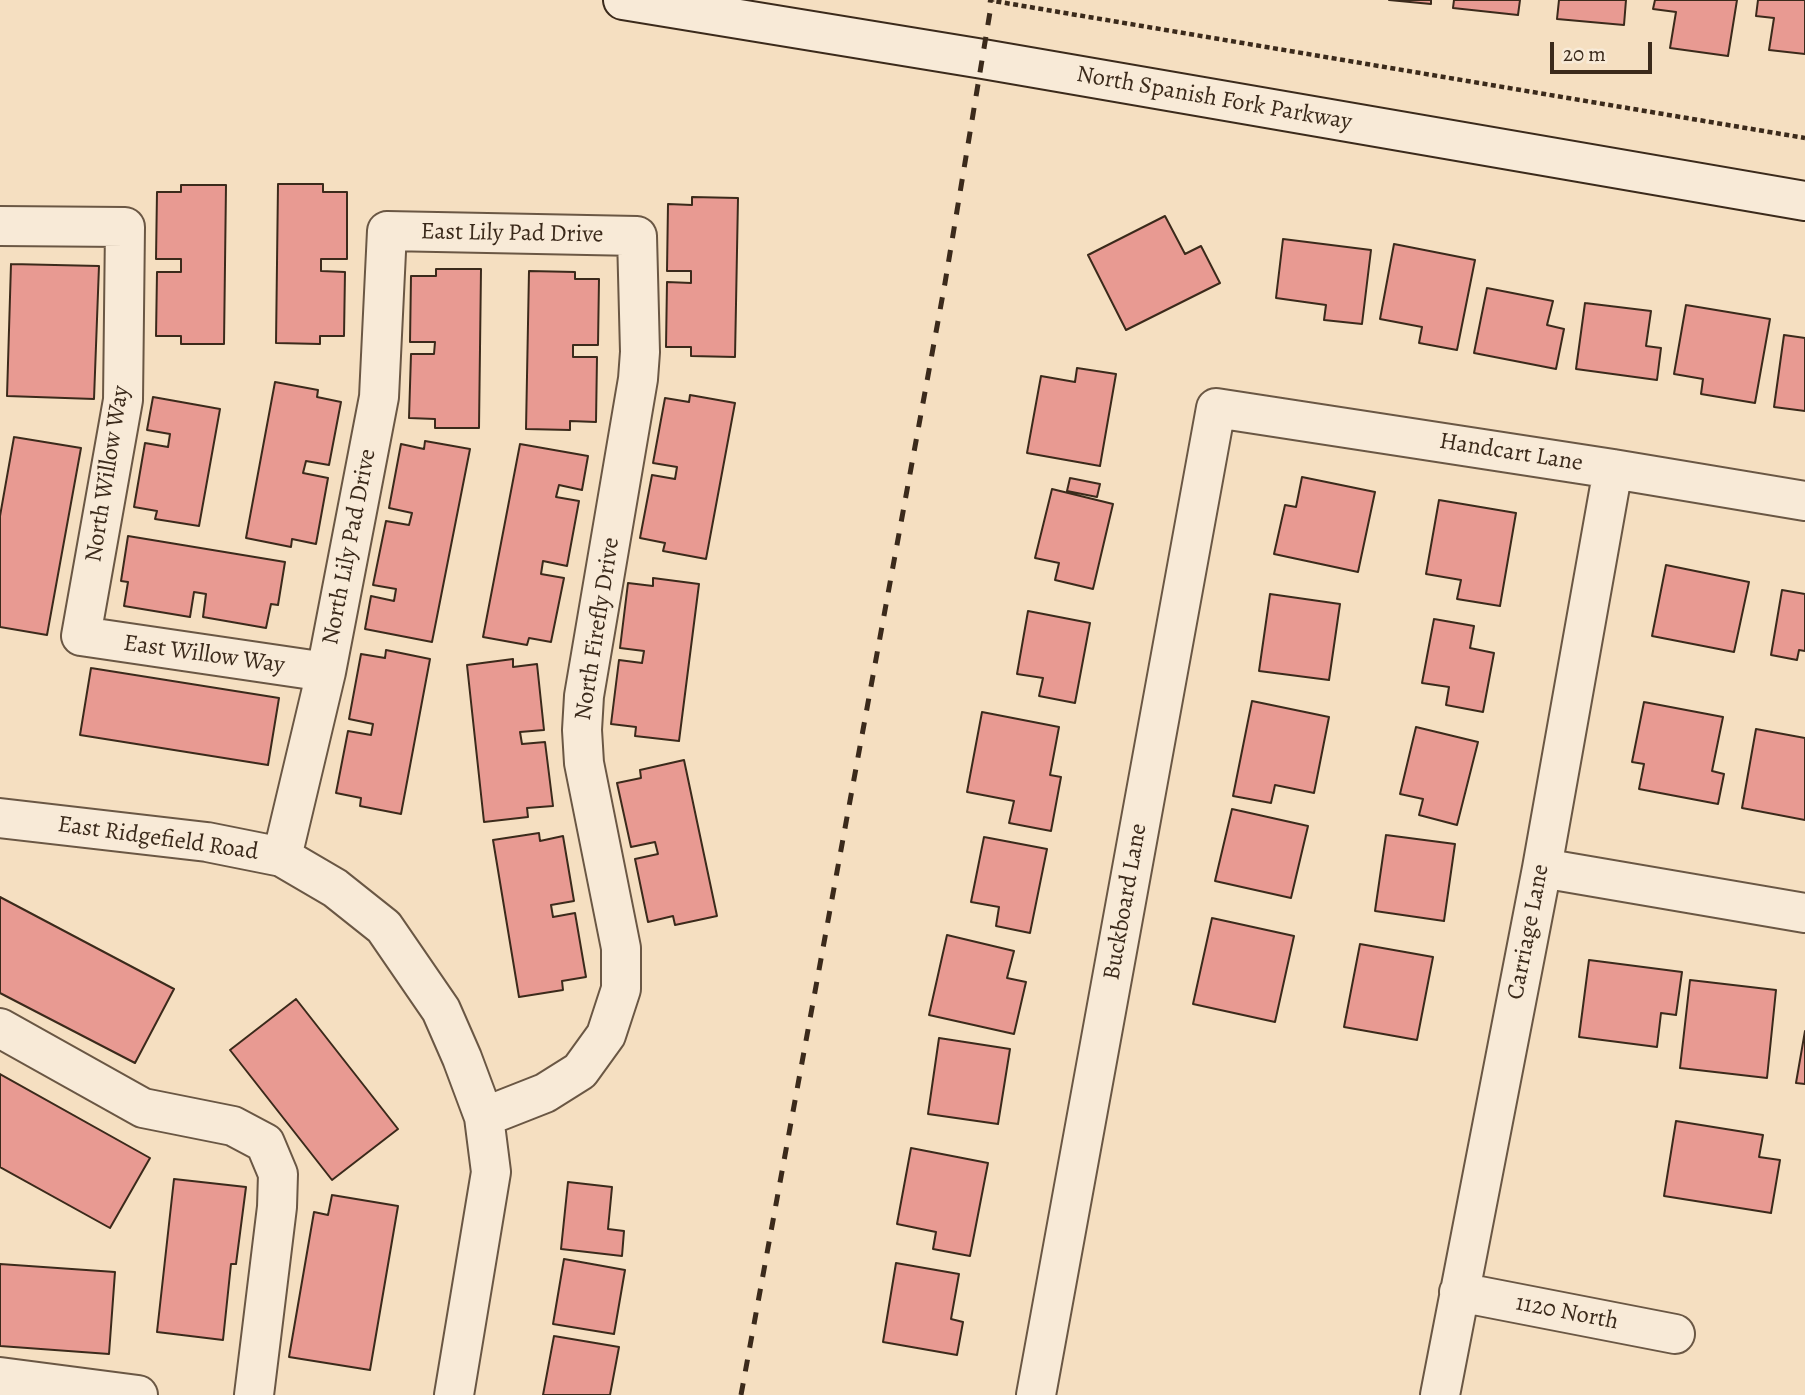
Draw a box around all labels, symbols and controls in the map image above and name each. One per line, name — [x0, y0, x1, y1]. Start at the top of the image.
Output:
scale bar — [1553, 28, 1654, 72]
text: 20 m — [1563, 40, 1606, 68]
street label: North Spanish Fork Parkway — [1074, 61, 1354, 137]
street label: East Lily Pad Drive — [420, 218, 604, 250]
street label: North Willow Way — [80, 384, 136, 564]
street label: Handcart Lane — [1437, 427, 1585, 479]
street label: North Lily Pad Drive — [317, 447, 383, 647]
street label: North Firefly Drive — [569, 535, 627, 723]
street label: East Willow Way — [122, 629, 286, 681]
street label: East Ridgefield Road — [56, 811, 260, 867]
street label: Buckboard Lane — [1098, 821, 1154, 983]
street label: Carriage Lane — [1502, 862, 1556, 1002]
street label: 1120 North — [1513, 1289, 1621, 1337]

